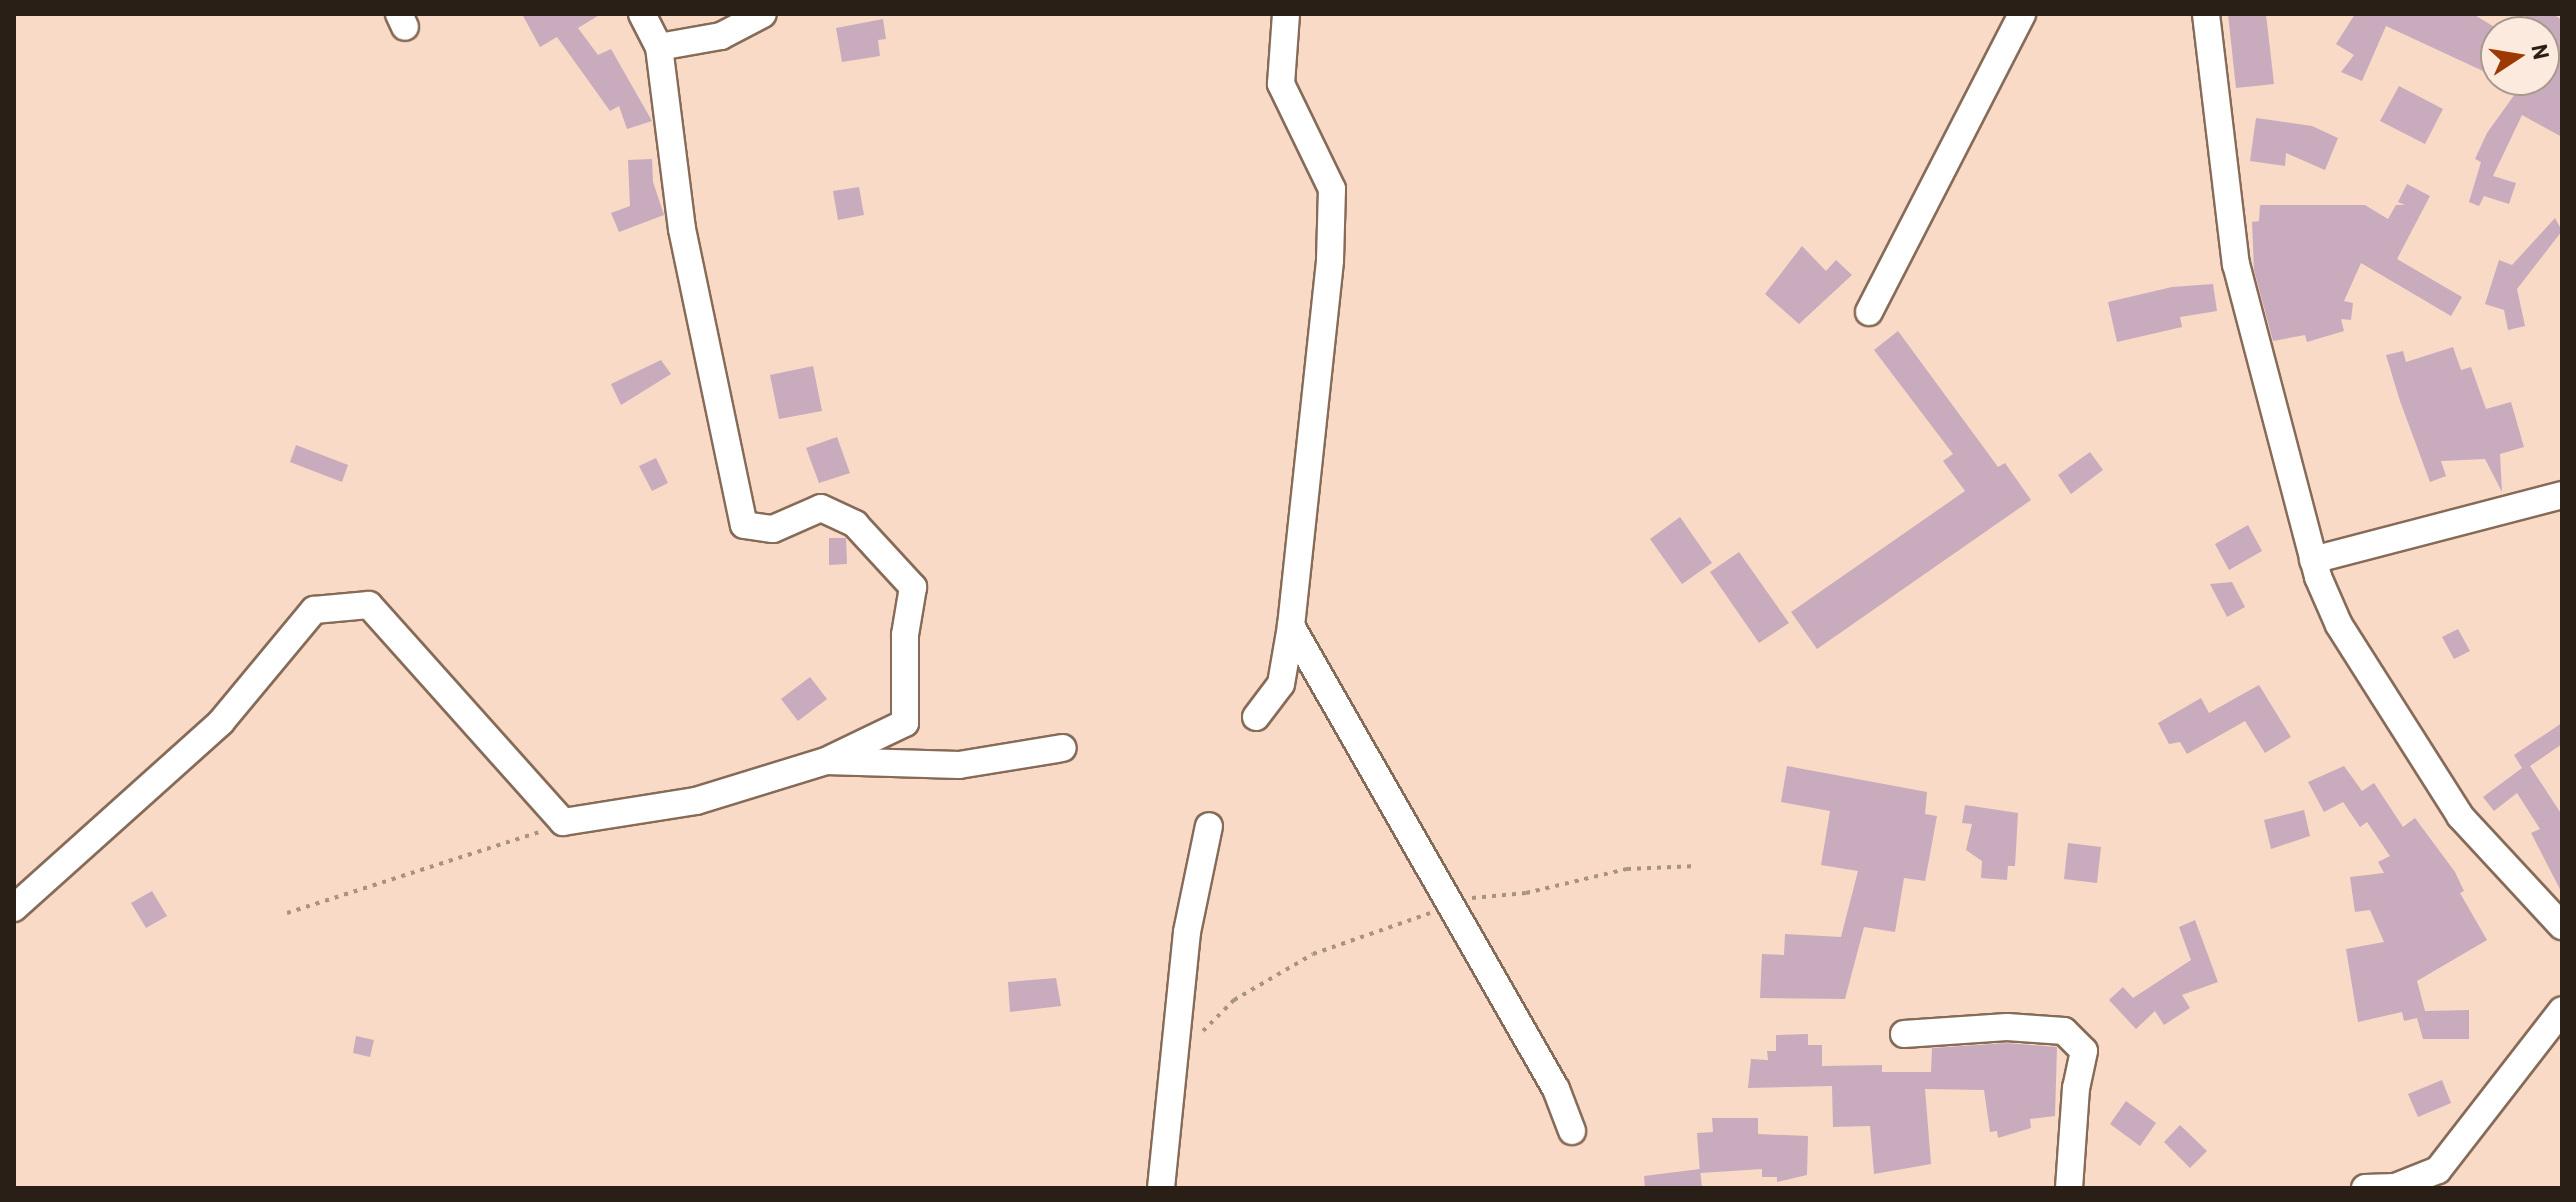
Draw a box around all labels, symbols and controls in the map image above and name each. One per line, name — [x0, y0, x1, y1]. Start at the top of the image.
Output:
north arrow — [2480, 16, 2560, 96]
text: N — [2527, 42, 2556, 61]

